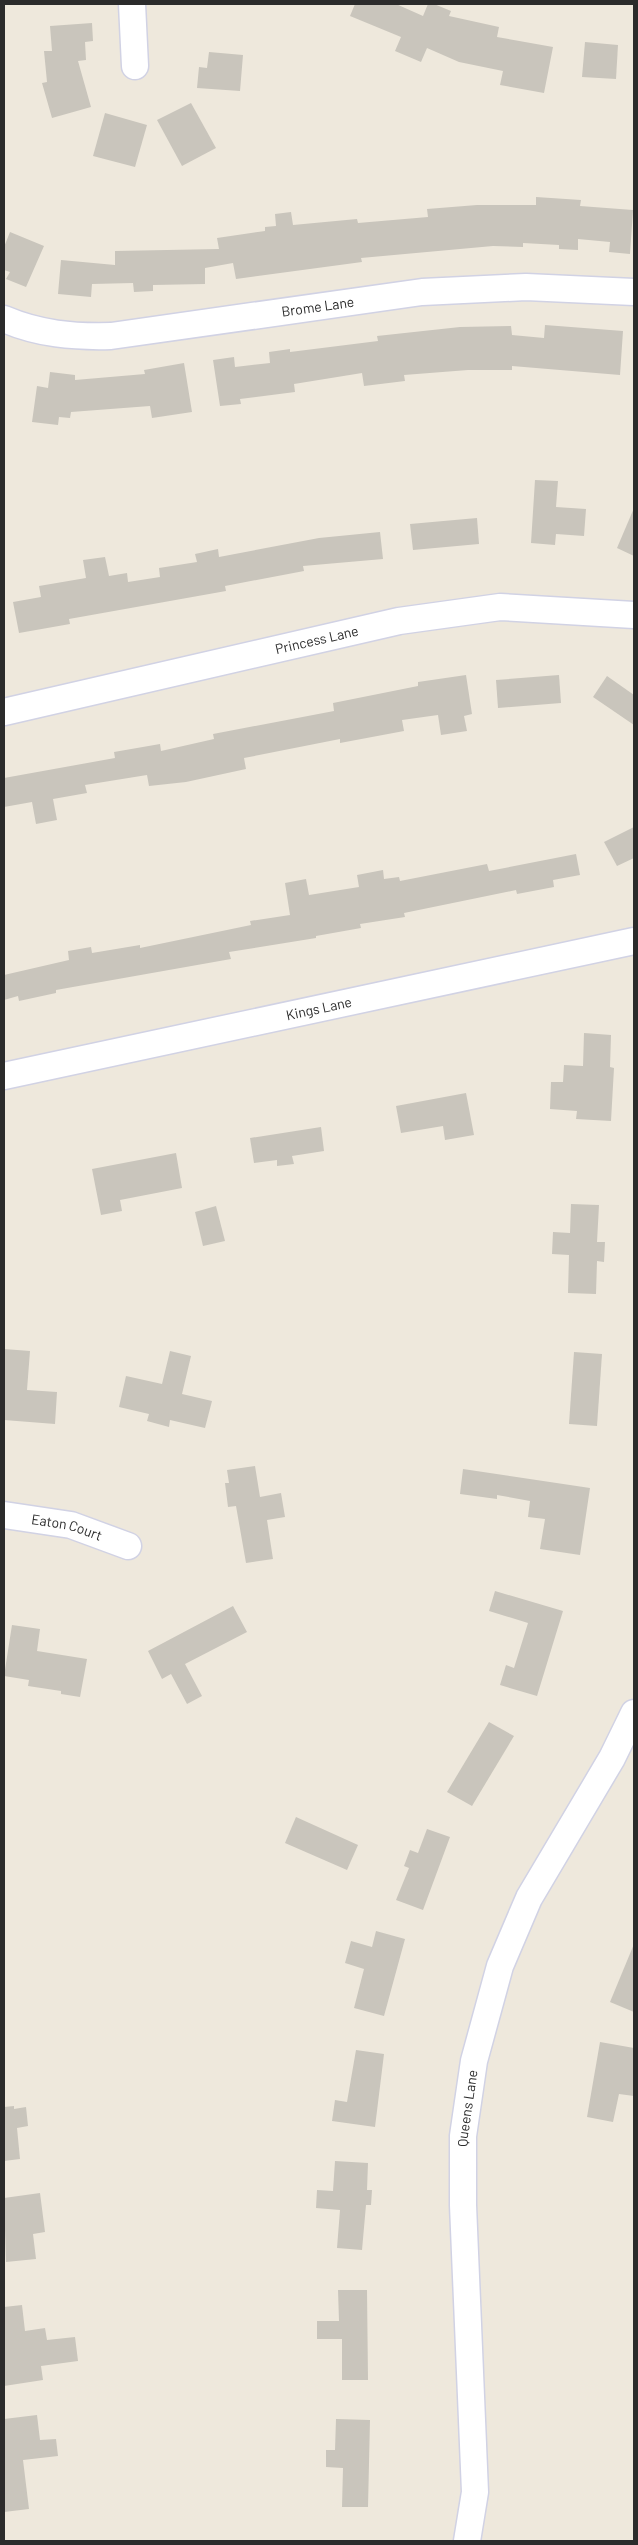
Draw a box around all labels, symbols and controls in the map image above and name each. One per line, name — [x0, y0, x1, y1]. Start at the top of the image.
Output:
street label: Brome Lane — [280, 293, 355, 320]
street label: Princess Lane — [273, 622, 360, 657]
street label: Kings Lane — [284, 993, 353, 1023]
street label: Eaton Court — [30, 1510, 105, 1544]
street label: Queens Lane — [454, 2068, 481, 2147]

